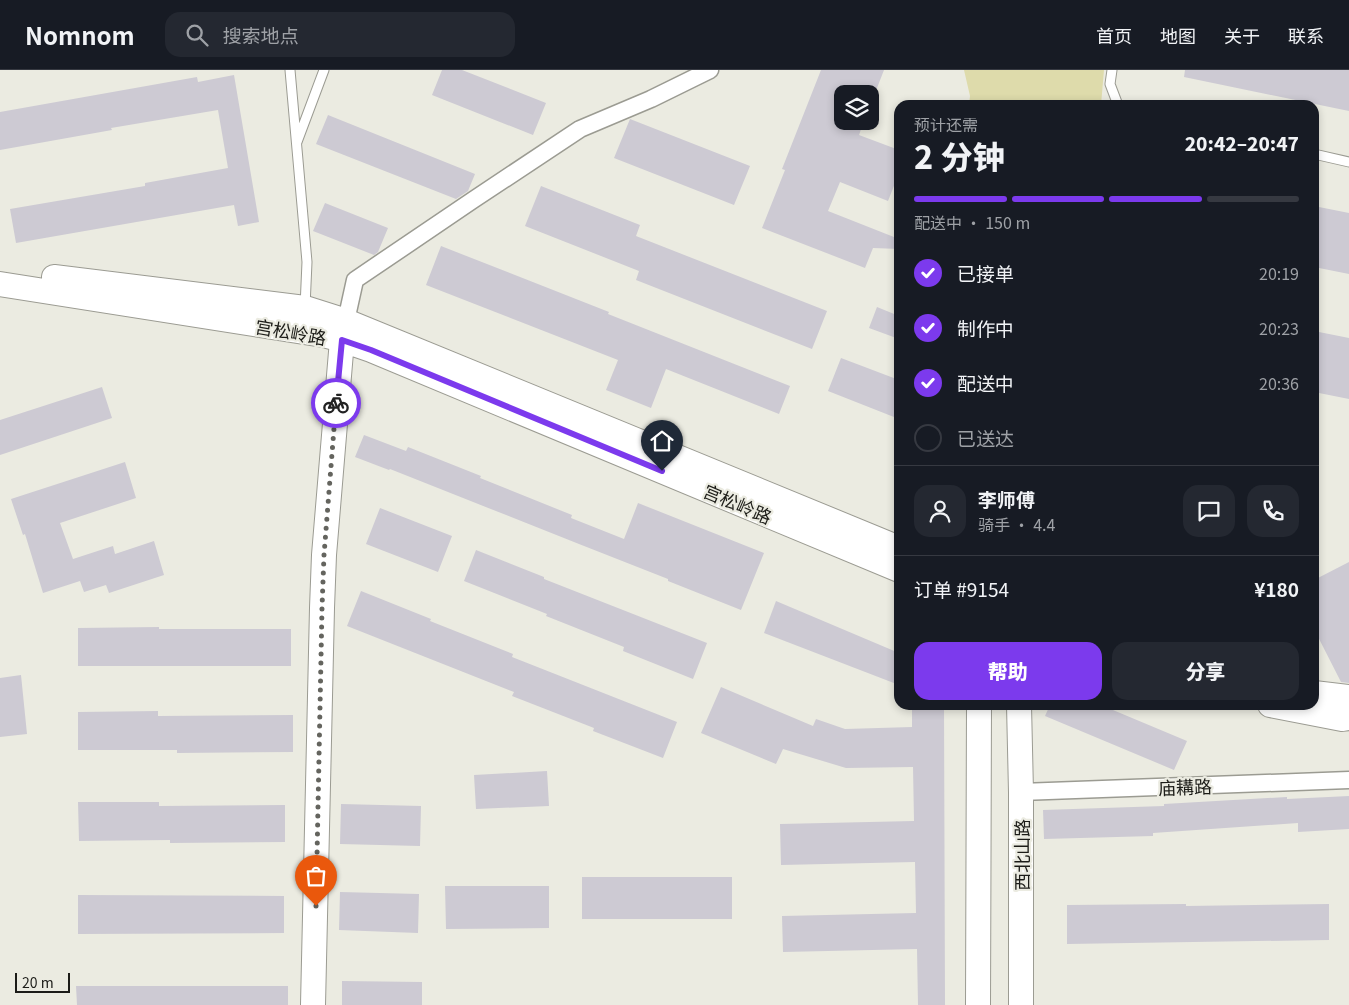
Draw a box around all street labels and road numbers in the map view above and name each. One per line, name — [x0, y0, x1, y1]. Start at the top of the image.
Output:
street label: 宫松岭路 — [253, 312, 329, 350]
street label: 宫松岭路 — [700, 477, 776, 529]
street label: 庙耩路 — [1158, 772, 1212, 800]
street label: 西北山路 — [1008, 819, 1034, 891]

